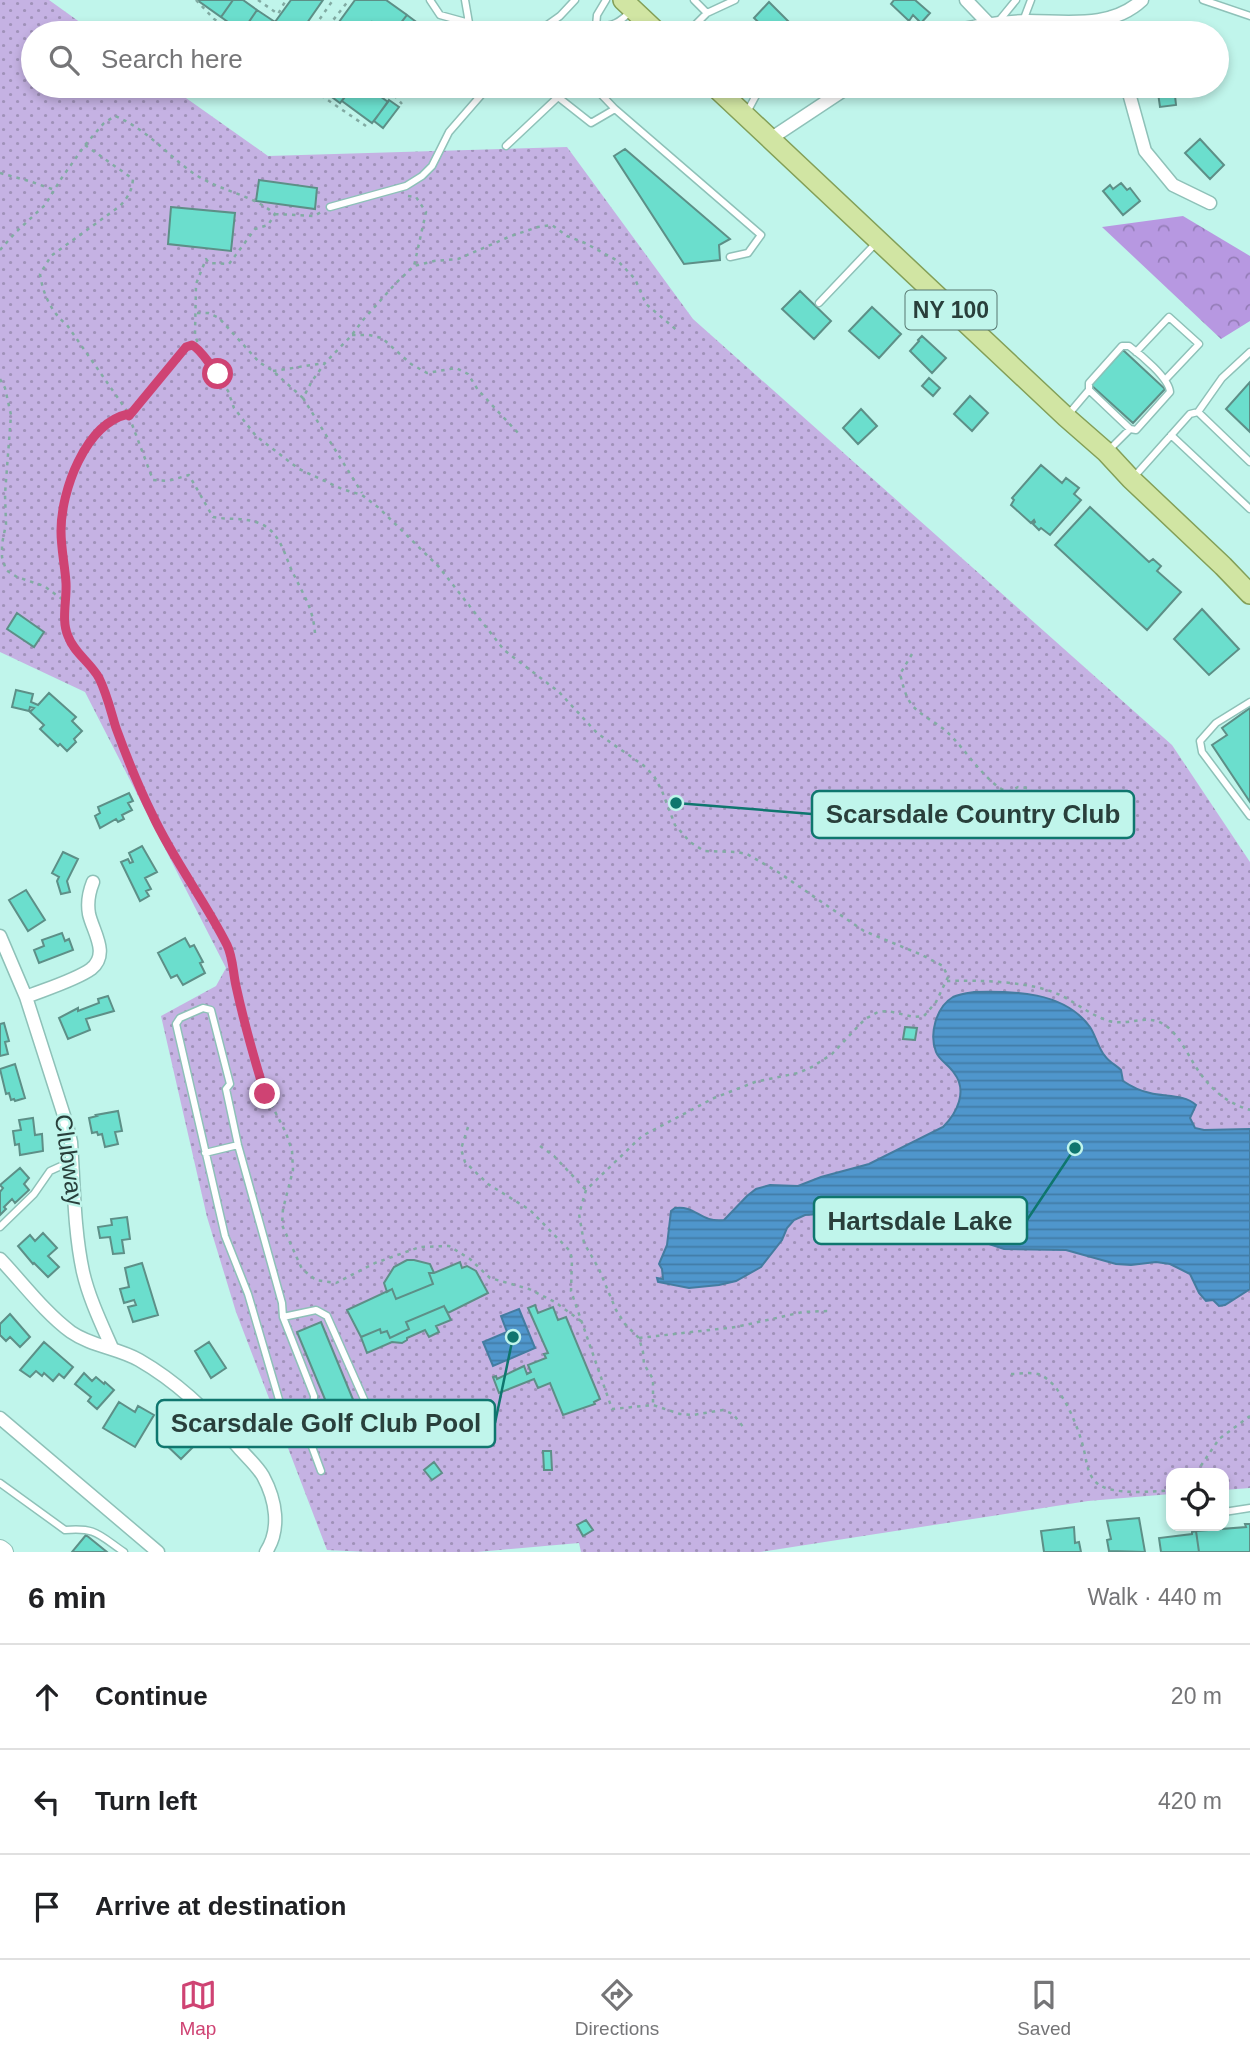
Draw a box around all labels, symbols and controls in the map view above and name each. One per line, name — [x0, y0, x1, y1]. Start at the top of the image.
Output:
search box — [21, 21, 1229, 98]
icon: search — [45, 41, 83, 79]
text: Search here — [101, 44, 243, 74]
road number: NY 100 — [906, 290, 996, 330]
route start — [202, 358, 233, 389]
callout: Scarsdale Country Club — [812, 791, 1134, 838]
text: Scarsdale Country Club — [826, 799, 1120, 829]
route end — [249, 1078, 280, 1109]
street label: Clubway — [50, 1112, 89, 1207]
callout: Hartsdale Lake — [814, 1197, 1027, 1244]
text: Hartsdale Lake — [828, 1206, 1012, 1236]
callout: Scarsdale Golf Club Pool — [157, 1400, 495, 1447]
text: Scarsdale Golf Club Pool — [171, 1408, 481, 1438]
map controls — [1166, 1468, 1229, 1531]
button: locate — [1166, 1468, 1229, 1531]
text: 6 min — [28, 1581, 106, 1614]
text: Walk · 440 m — [1087, 1584, 1222, 1610]
icon: ahead — [28, 1678, 66, 1716]
text: Continue — [95, 1681, 208, 1711]
text: 20 m — [1171, 1683, 1222, 1709]
icon: left — [28, 1783, 66, 1821]
text: Turn left — [95, 1786, 197, 1816]
text: 420 m — [1158, 1788, 1222, 1814]
icon: arrive — [28, 1888, 66, 1926]
text: Arrive at destination — [95, 1891, 346, 1921]
tab: Map — [179, 1976, 217, 2040]
tab: Directions — [575, 1976, 659, 2040]
tab: Saved — [1017, 1976, 1071, 2040]

